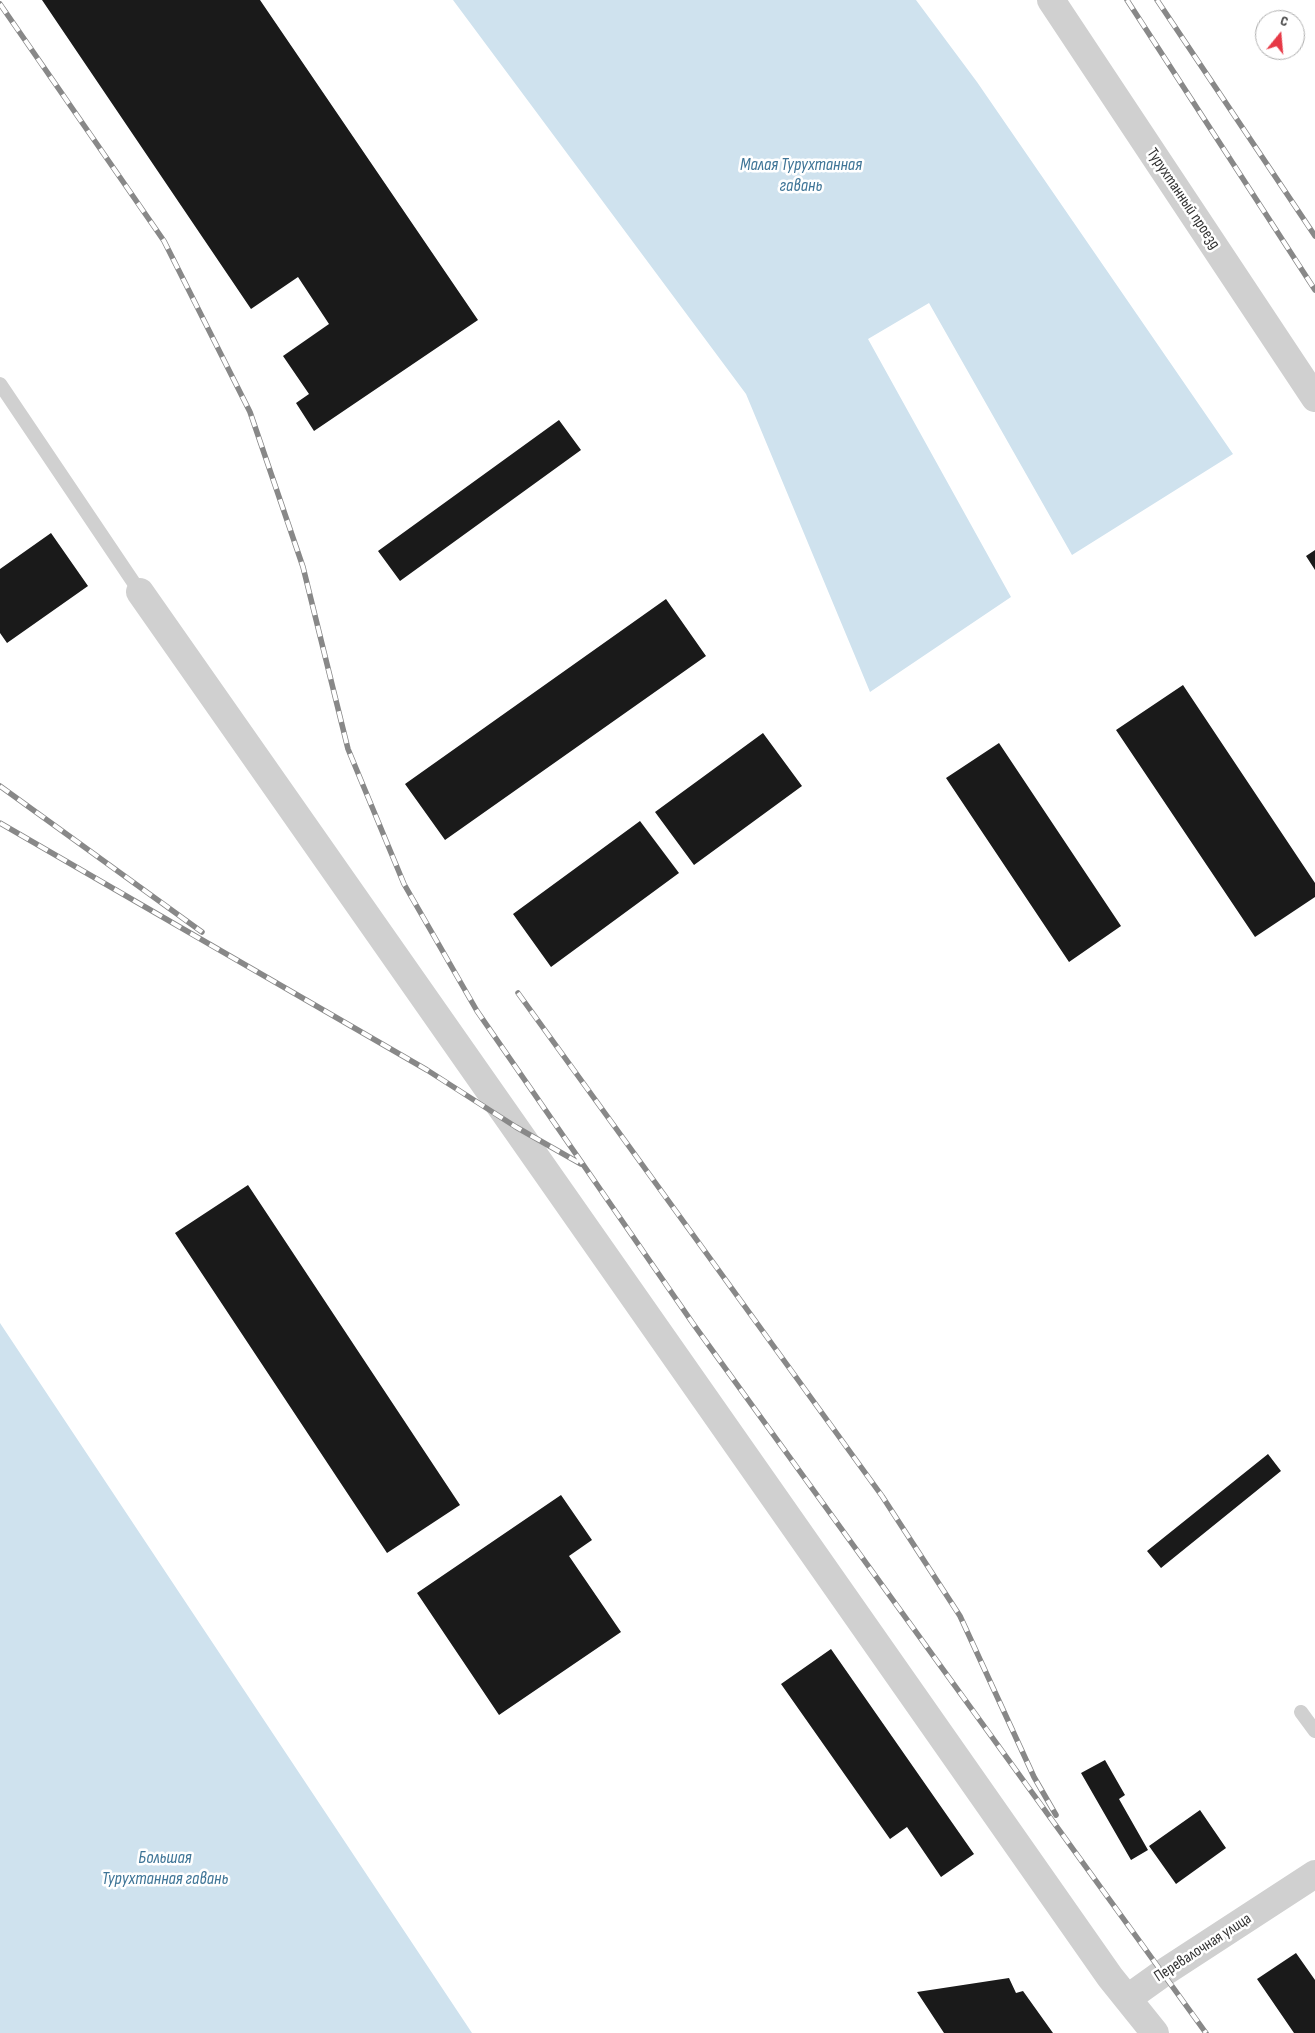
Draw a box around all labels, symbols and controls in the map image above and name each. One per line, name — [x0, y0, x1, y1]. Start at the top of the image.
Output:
north arrow — [1255, 10, 1305, 60]
text: С — [1278, 12, 1290, 30]
street label: Турухтанный проезд — [1142, 145, 1224, 253]
water label: Малая Турухтанная гавань — [740, 154, 862, 196]
water label: Большая Турухтанная гавань — [102, 1847, 228, 1890]
street label: Перевалочная улица — [1151, 1909, 1255, 1987]

